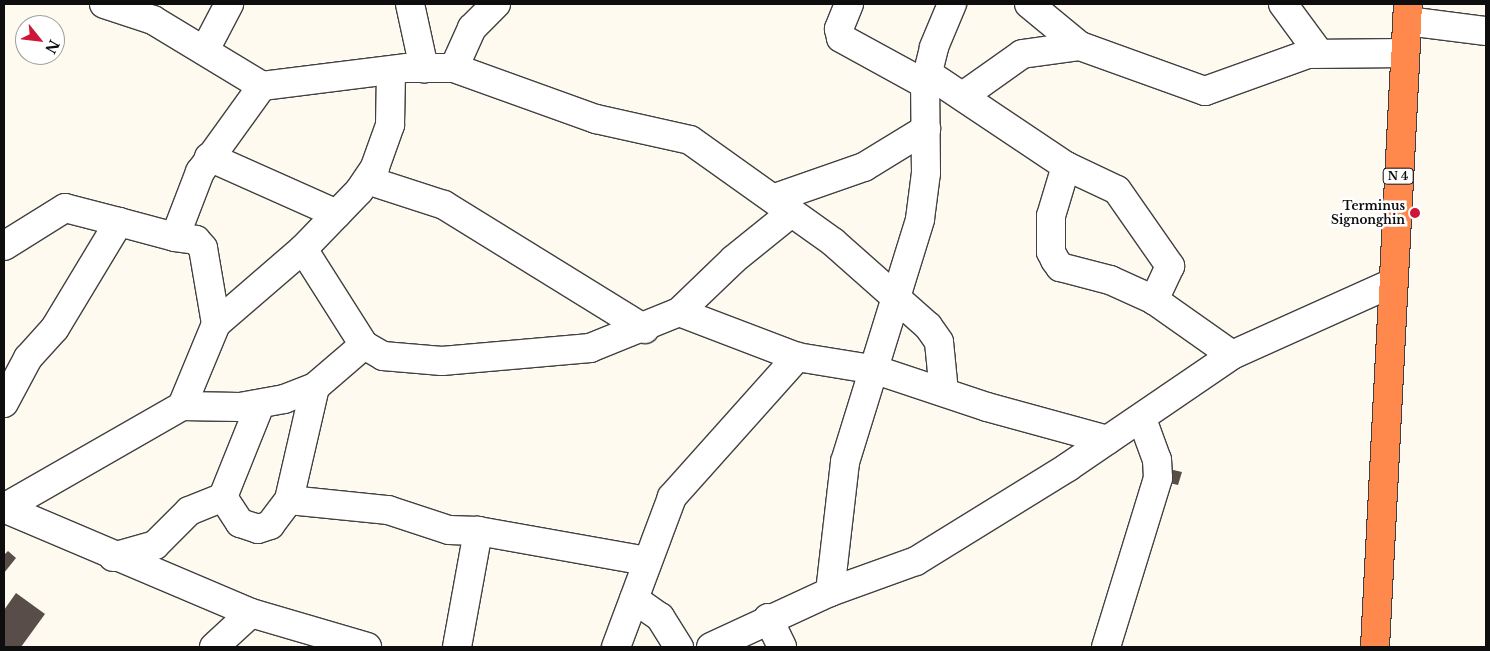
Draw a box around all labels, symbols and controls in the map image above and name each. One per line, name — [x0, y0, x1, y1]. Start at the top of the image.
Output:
north arrow — [15, 15, 65, 65]
text: N — [41, 37, 63, 57]
road number: N 4 — [1382, 168, 1414, 185]
place label: Terminus Signonghin — [1331, 199, 1405, 227]
marker: Terminus Signonghin — [1409, 207, 1421, 219]

